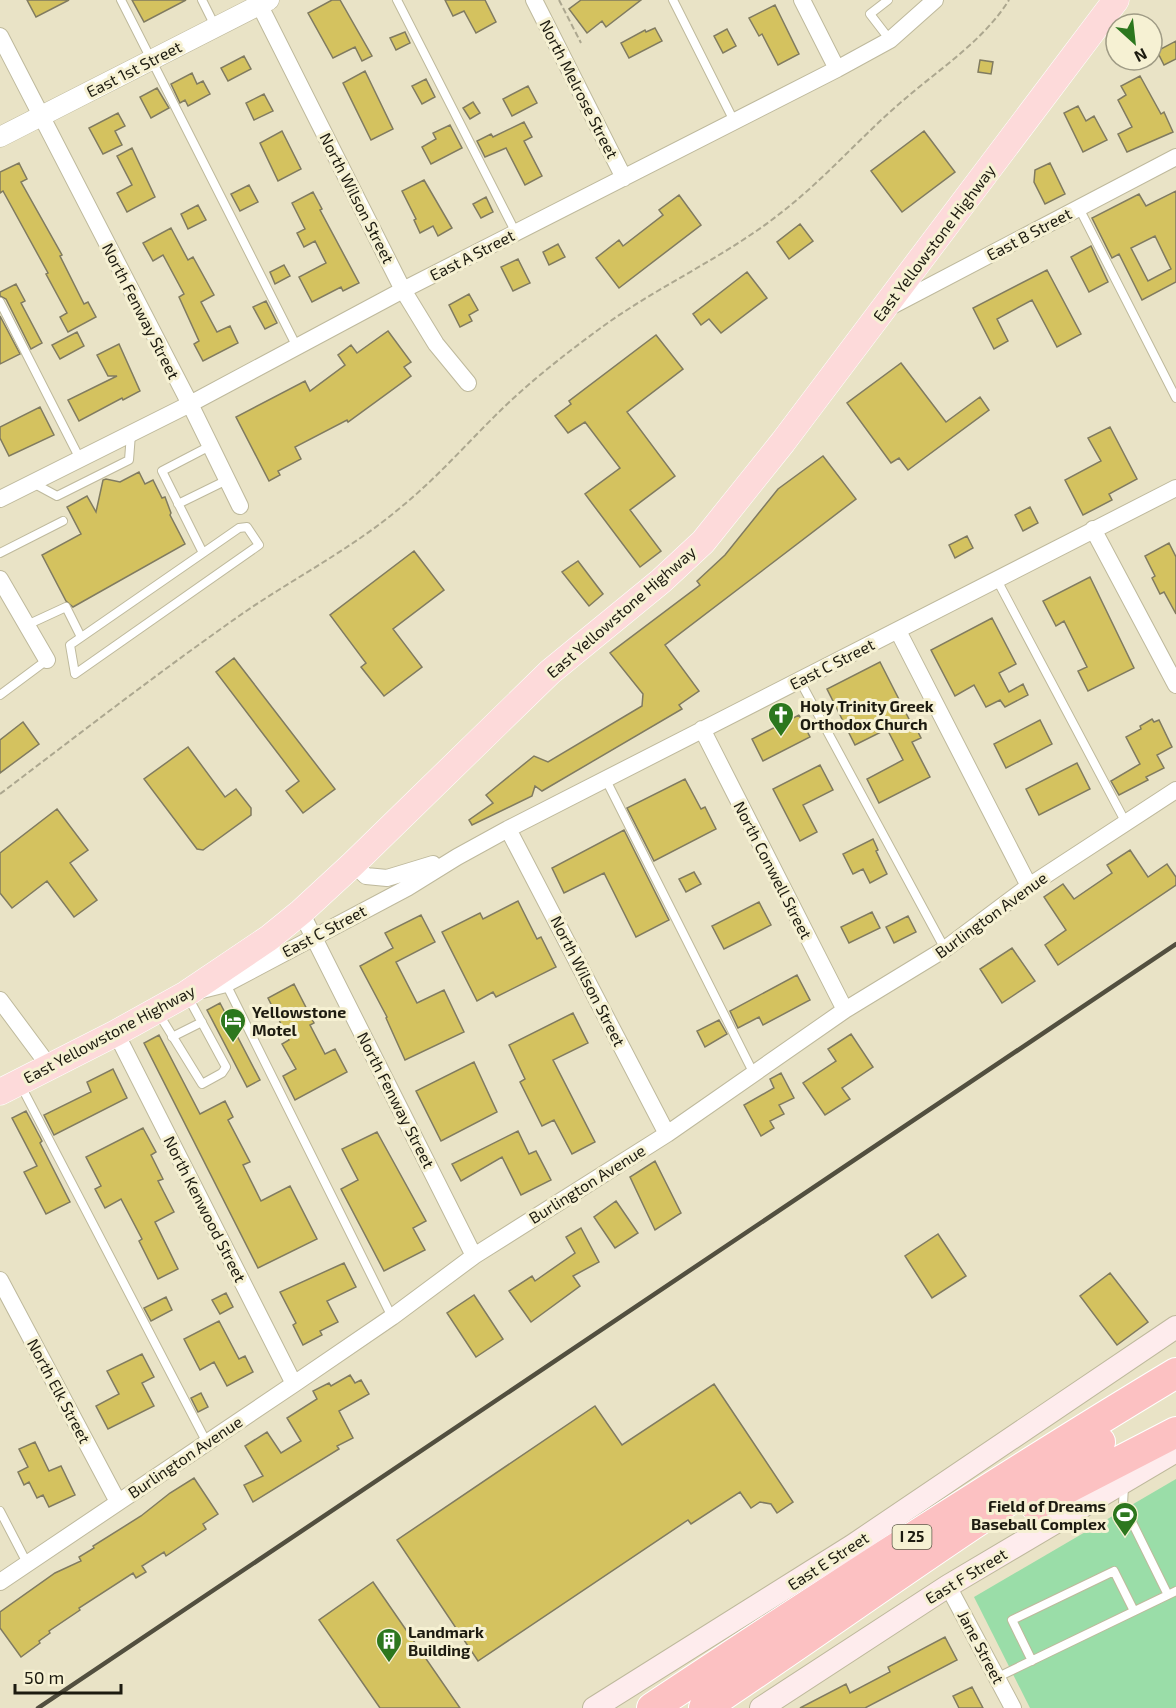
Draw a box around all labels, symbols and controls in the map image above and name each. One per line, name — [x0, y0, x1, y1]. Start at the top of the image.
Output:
north arrow — [1104, 12, 1164, 72]
street label: North Melrose Street — [536, 16, 623, 161]
street label: East 1st Street — [83, 36, 184, 101]
text: N — [1132, 45, 1151, 67]
street label: North Wilson Street — [316, 129, 399, 266]
street label: East Yellowstone Highway — [868, 160, 999, 325]
street label: East B Street — [983, 203, 1075, 264]
street label: East A Street — [426, 225, 517, 284]
street label: North Fenway Street — [99, 240, 184, 382]
street label: East Yellowstone Highway — [542, 541, 700, 682]
street label: East C Street — [786, 634, 877, 693]
place label: Holy Trinity Greek Orthodox Church — [800, 696, 934, 733]
church icon: Holy Trinity Greek Orthodox Church — [766, 700, 796, 738]
street label: North Conwell Street — [730, 798, 816, 942]
street label: Burlington Avenue — [931, 868, 1050, 962]
street label: East C Street — [278, 900, 369, 961]
street label: North Wilson Street — [547, 912, 630, 1049]
street label: East Yellowstone Highway — [20, 980, 198, 1087]
place label: Yellowstone Motel — [252, 1002, 346, 1039]
hotel icon: Yellowstone Motel — [218, 1006, 248, 1044]
street label: North Fenway Street — [354, 1029, 439, 1171]
street label: North Kenwood Street — [160, 1133, 251, 1285]
street label: Burlington Avenue — [525, 1140, 648, 1227]
street label: North Elk Street — [24, 1335, 95, 1446]
street label: Burlington Avenue — [124, 1411, 245, 1502]
place label: Field of Dreams Baseball Complex — [971, 1496, 1106, 1533]
sports icon: Field of Dreams Baseball Complex — [1110, 1500, 1140, 1538]
road number: I 25 — [892, 1525, 932, 1549]
street label: East E Street — [784, 1527, 872, 1594]
street label: East F Street — [921, 1544, 1010, 1607]
street label: Jane Street — [954, 1607, 1009, 1687]
place label: Landmark Building — [408, 1622, 484, 1659]
building icon: Landmark Building — [374, 1626, 404, 1664]
scale bar — [15, 1657, 122, 1695]
text: 50 m — [24, 1666, 64, 1688]

